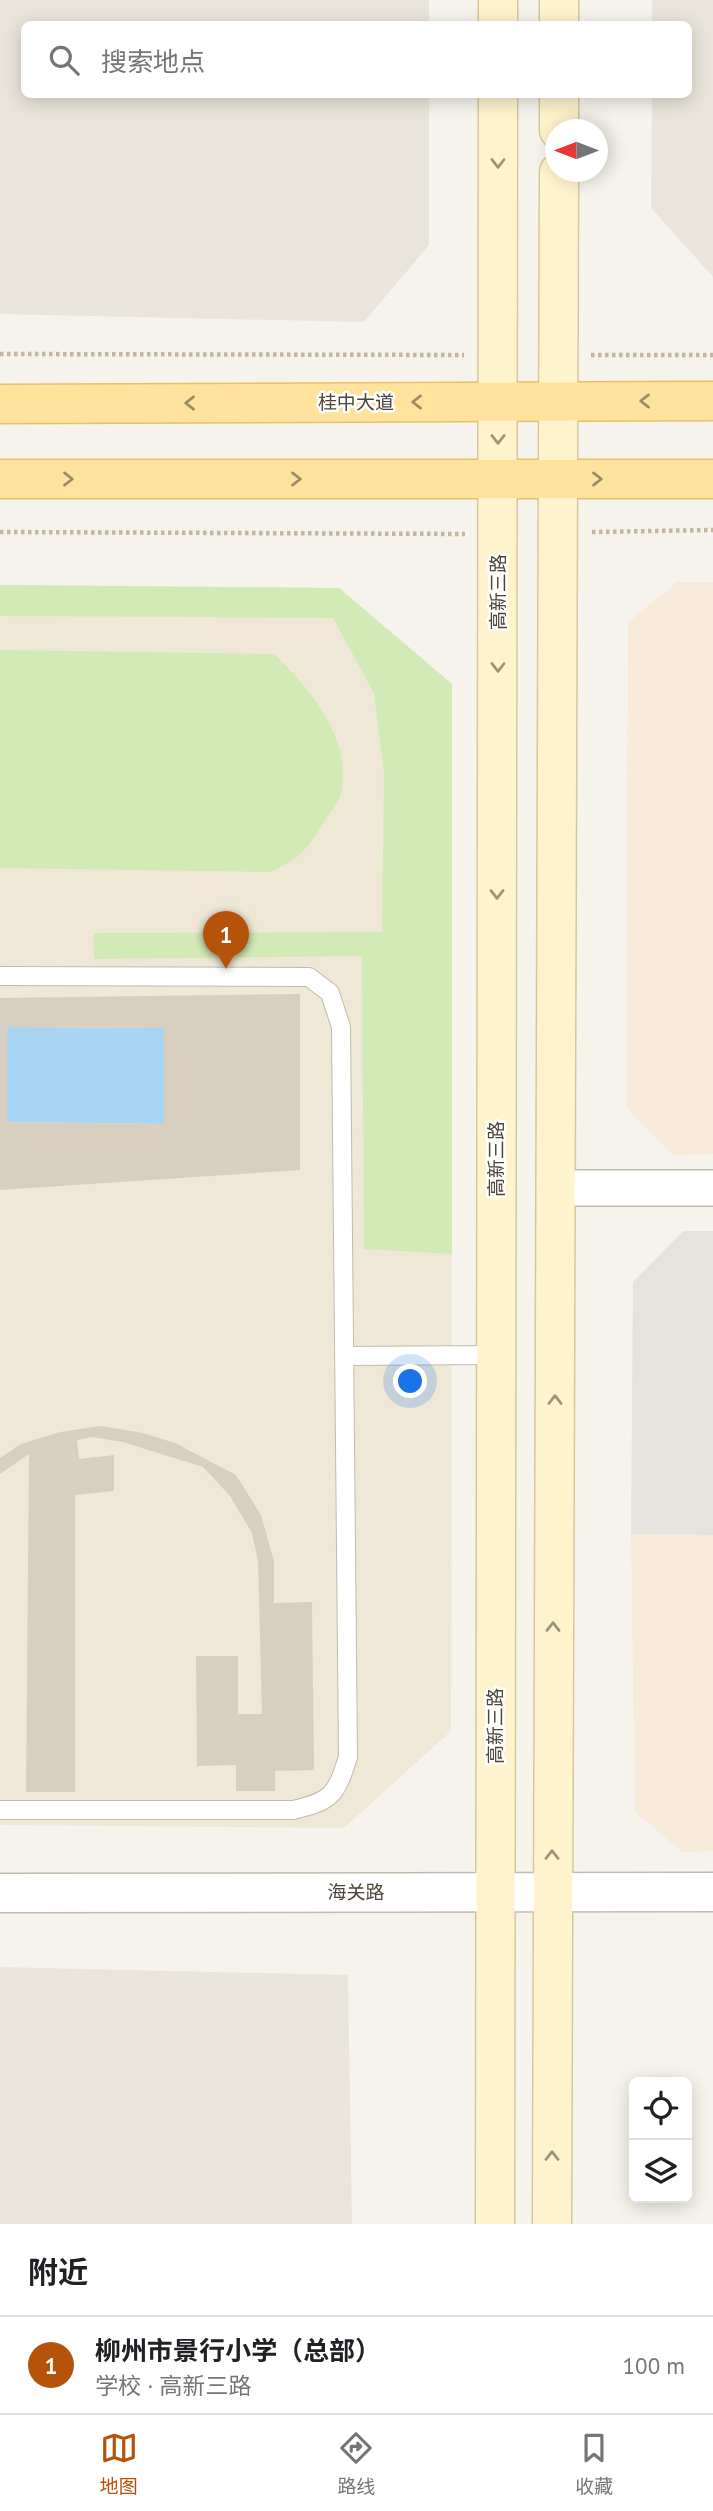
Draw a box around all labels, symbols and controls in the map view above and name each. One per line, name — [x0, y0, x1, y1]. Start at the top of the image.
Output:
search box — [21, 21, 692, 98]
icon: search — [45, 41, 83, 79]
text: 搜索地点 — [101, 45, 205, 78]
north arrow — [545, 119, 608, 182]
one-way arrow — [490, 158, 506, 168]
street label: 桂中大道 — [318, 390, 394, 414]
one-way arrow — [639, 393, 650, 409]
one-way arrow — [412, 394, 423, 409]
one-way arrow — [184, 395, 195, 411]
one-way arrow — [490, 434, 506, 445]
one-way arrow — [63, 471, 74, 487]
one-way arrow — [291, 471, 301, 487]
one-way arrow — [592, 471, 602, 487]
street label: 高新三路 — [486, 554, 510, 630]
one-way arrow — [490, 662, 506, 672]
one-way arrow — [489, 889, 505, 900]
pin: 1 — [203, 911, 249, 969]
street label: 高新三路 — [484, 1121, 508, 1197]
your location — [393, 1364, 427, 1398]
one-way arrow — [547, 1394, 563, 1405]
one-way arrow — [545, 1622, 561, 1632]
street label: 高新三路 — [483, 1688, 507, 1764]
one-way arrow — [544, 1849, 560, 1860]
street label: 海关路 — [327, 1880, 385, 1904]
map controls — [629, 2077, 692, 2203]
button: locate — [629, 2077, 692, 2140]
button: layers — [629, 2140, 692, 2203]
one-way arrow — [544, 2150, 560, 2161]
text: 附近 — [28, 2252, 88, 2291]
text: 柳州市景行小学（总部） — [95, 2334, 381, 2367]
text: 1 — [44, 2351, 58, 2380]
text: 100 m — [623, 2351, 685, 2380]
text: 学校 · 高新三路 — [95, 2371, 251, 2400]
tab: 地图 — [100, 2429, 138, 2498]
tab: 路线 — [337, 2429, 375, 2498]
tab: 收藏 — [575, 2429, 613, 2498]

